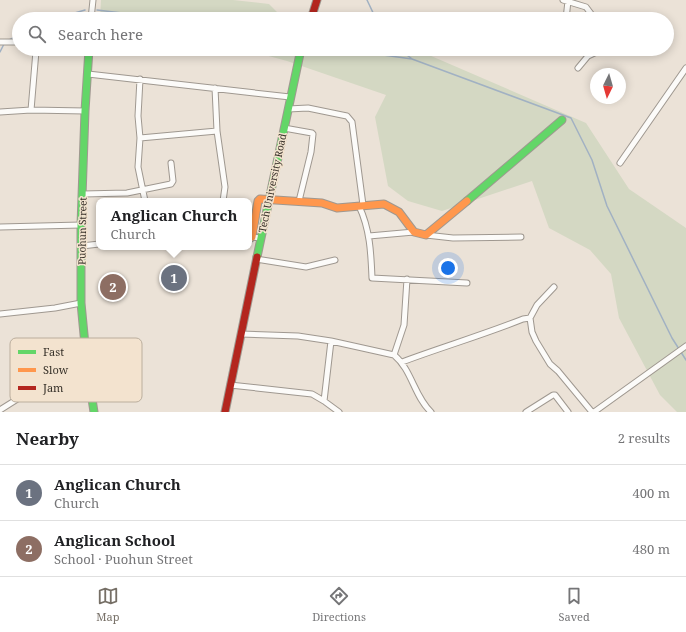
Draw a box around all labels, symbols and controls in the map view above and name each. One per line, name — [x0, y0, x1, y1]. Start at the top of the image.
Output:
search box — [12, 12, 674, 56]
icon: search — [26, 23, 48, 45]
text: Search here — [58, 24, 143, 44]
north arrow — [590, 68, 626, 104]
street label: Tech University Road — [255, 132, 289, 234]
street label: Puohun Street — [74, 197, 90, 265]
popup — [96, 198, 252, 250]
text: Anglican Church — [111, 205, 237, 225]
text: Church — [111, 225, 156, 243]
your location — [438, 258, 458, 278]
pin: 1 — [161, 263, 187, 293]
pin: 2 — [100, 272, 126, 302]
legend — [10, 338, 142, 402]
text: Fast — [43, 344, 64, 359]
text: Slow — [43, 362, 69, 377]
text: Jam — [42, 380, 64, 395]
text: Nearby — [16, 427, 79, 450]
text: 2 results — [618, 429, 670, 447]
text: Anglican Church — [54, 474, 181, 494]
text: 1 — [25, 484, 33, 502]
text: 400 m — [633, 484, 670, 502]
text: Church — [54, 494, 99, 512]
text: Anglican School — [54, 530, 175, 550]
text: 2 — [25, 540, 33, 558]
text: 480 m — [633, 540, 670, 558]
text: School · Puohun Street — [54, 550, 193, 568]
tab: Map — [96, 585, 120, 624]
tab: Directions — [312, 585, 366, 624]
tab: Saved — [559, 585, 590, 624]

